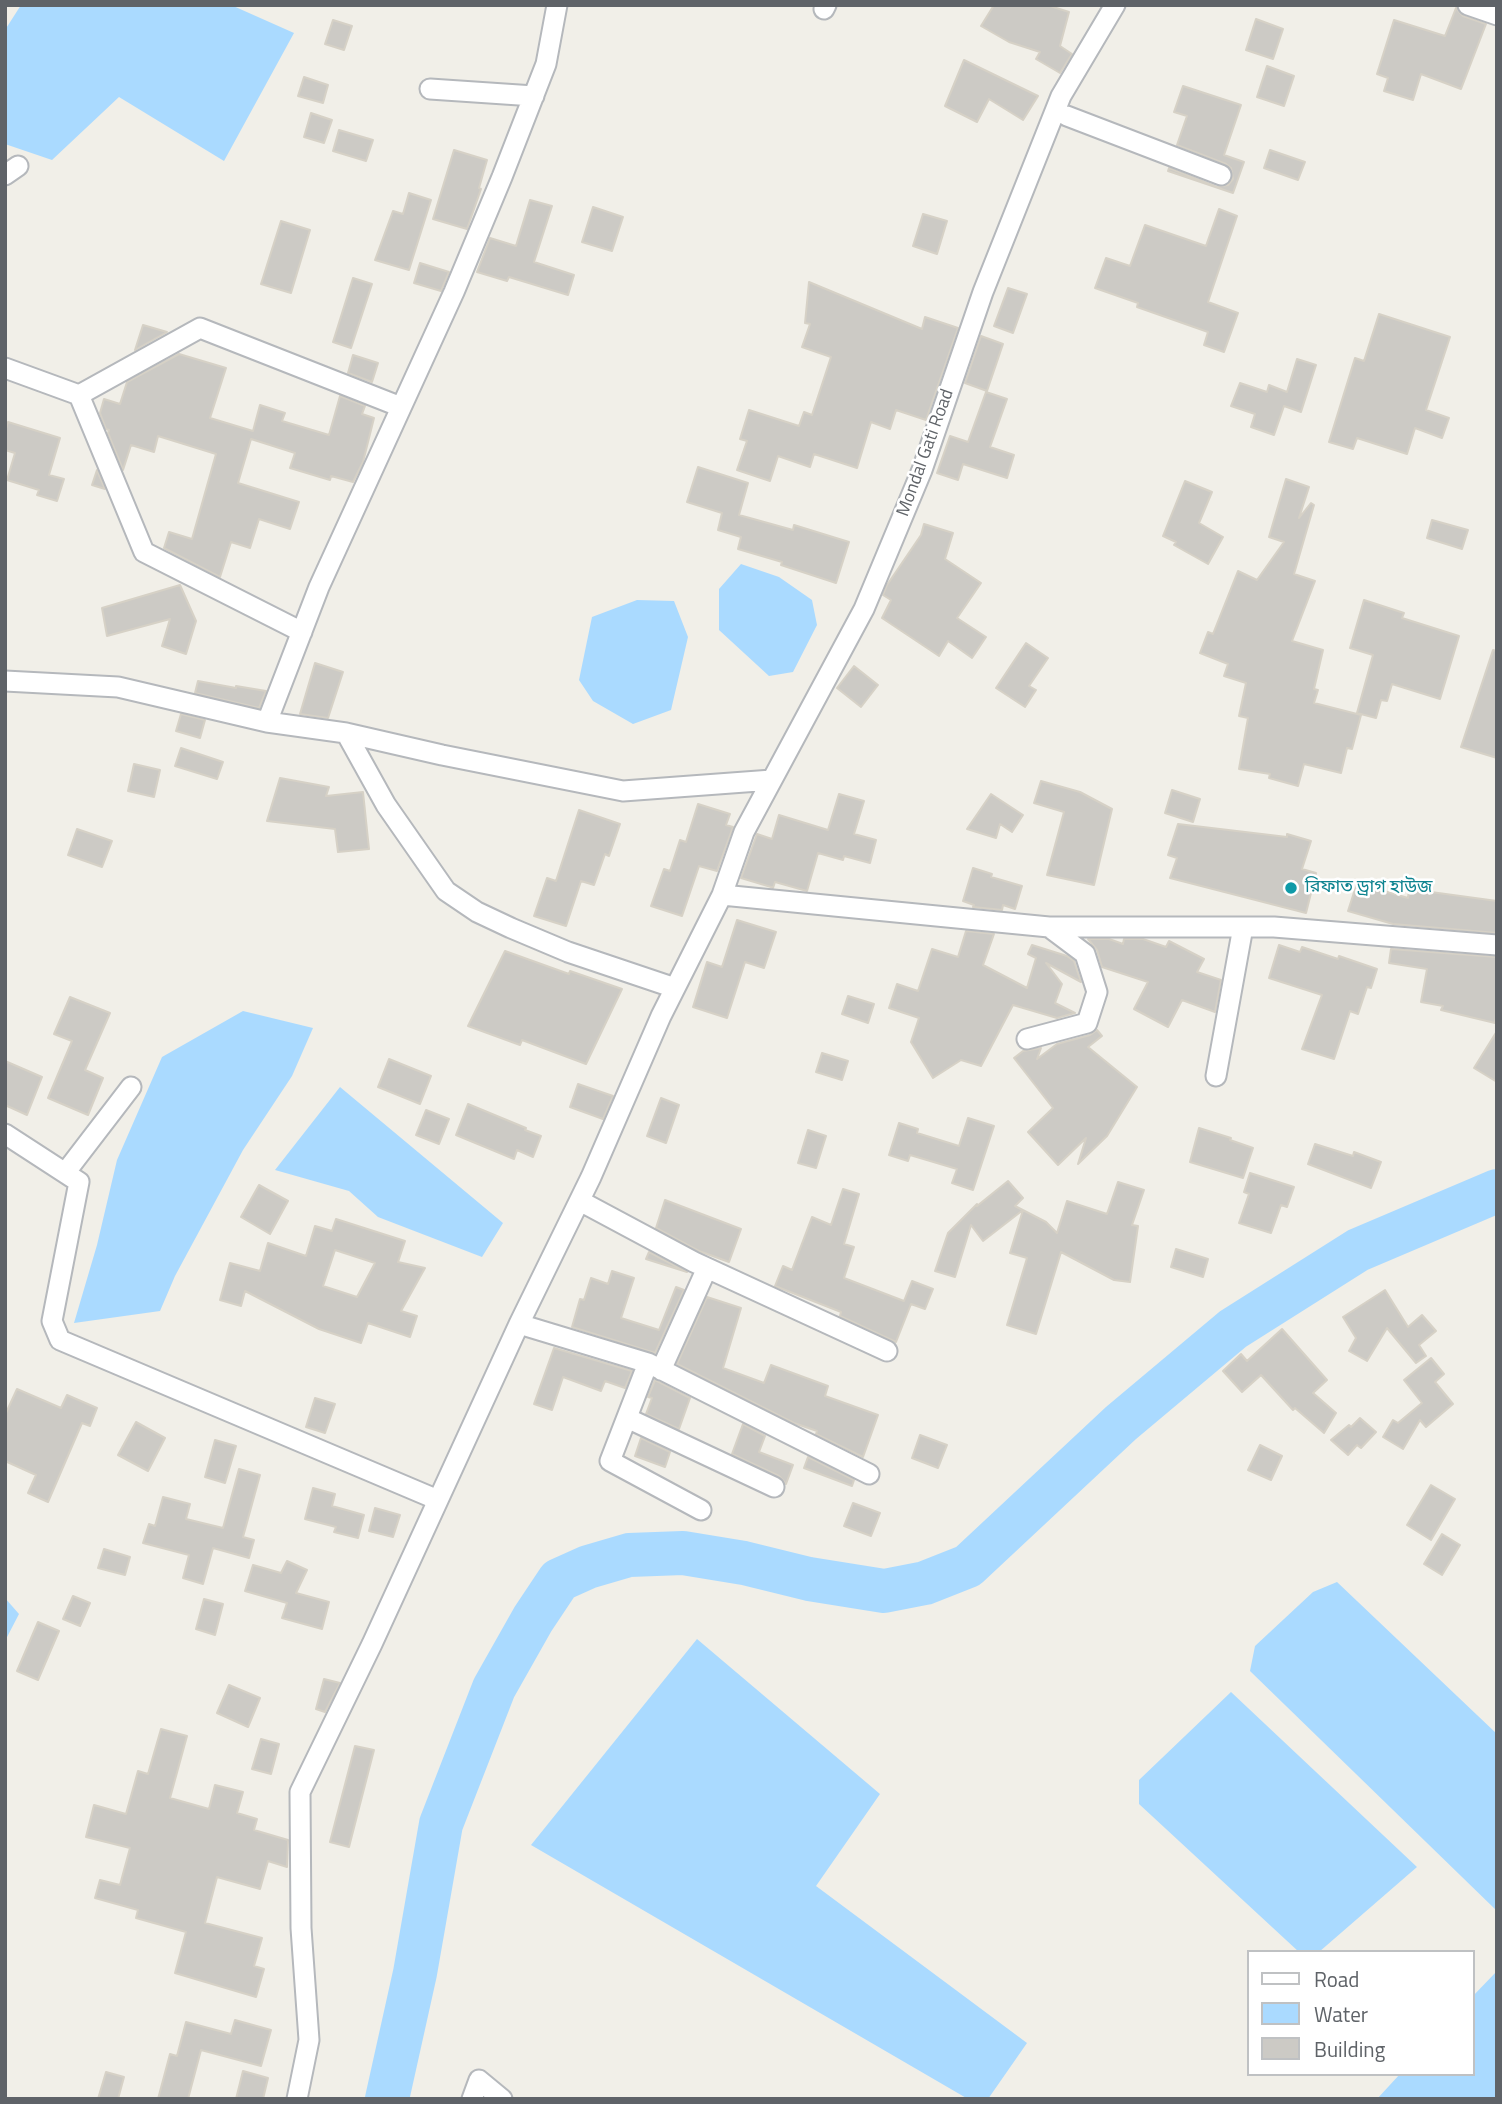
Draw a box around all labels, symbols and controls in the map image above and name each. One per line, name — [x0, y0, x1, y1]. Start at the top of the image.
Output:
street label: Mondal Gati Road — [893, 386, 959, 520]
place label: রিফাত ড্রাগ হাউজ — [1305, 877, 1433, 899]
marker: রিফাত ড্রাগ হাউজ — [1283, 880, 1299, 896]
legend — [1246, 1950, 1474, 2076]
text: Road — [1314, 1963, 1359, 1995]
text: Water — [1314, 1998, 1368, 2030]
text: Building — [1314, 2033, 1385, 2065]

